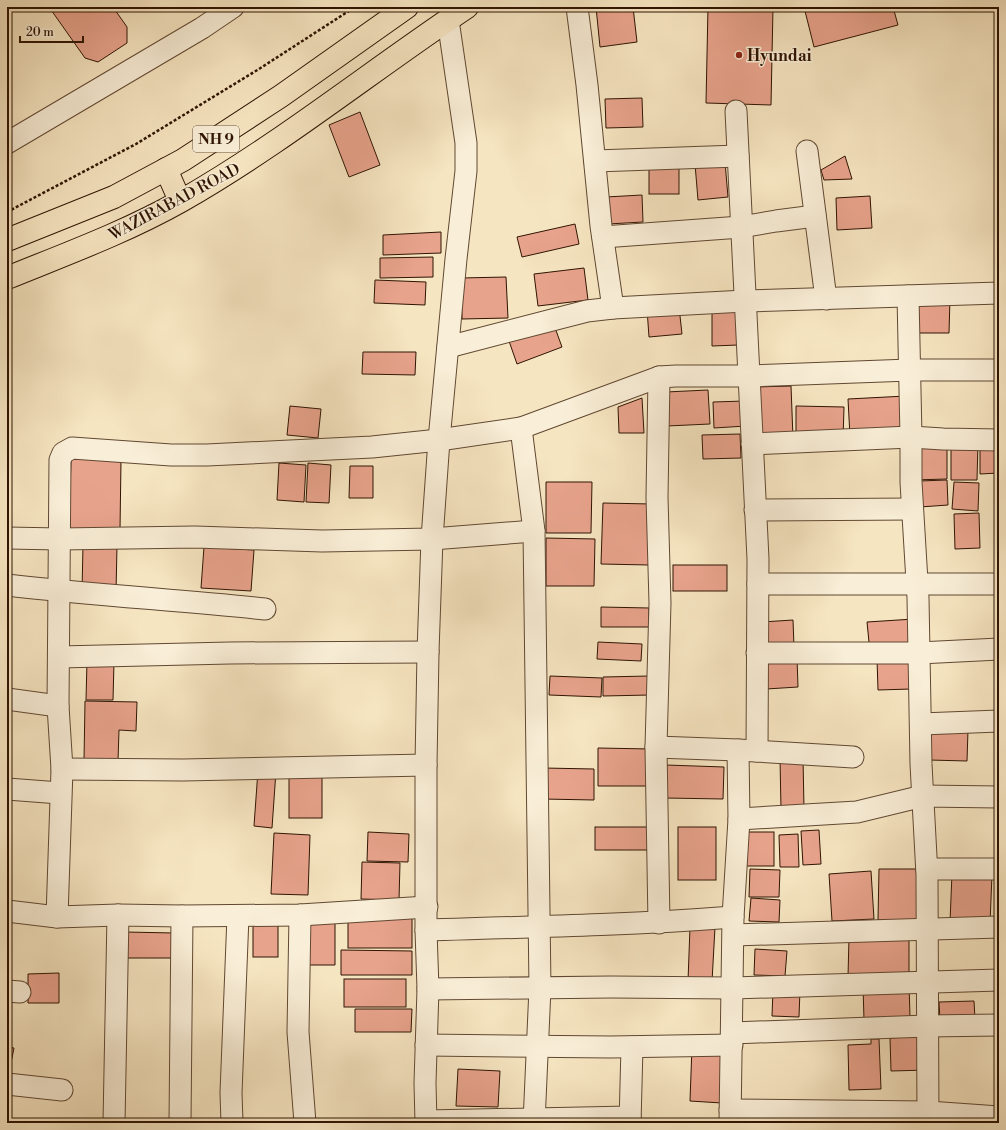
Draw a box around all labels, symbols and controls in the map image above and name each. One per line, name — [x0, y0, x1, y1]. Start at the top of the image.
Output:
scale bar — [20, 18, 83, 44]
text: 20 m — [26, 25, 54, 40]
place label: Hyundai — [747, 46, 812, 66]
marker: Hyundai — [734, 50, 744, 60]
road number: NH 9 — [193, 126, 239, 152]
street label: WAZIRABAD ROAD — [105, 159, 244, 245]

